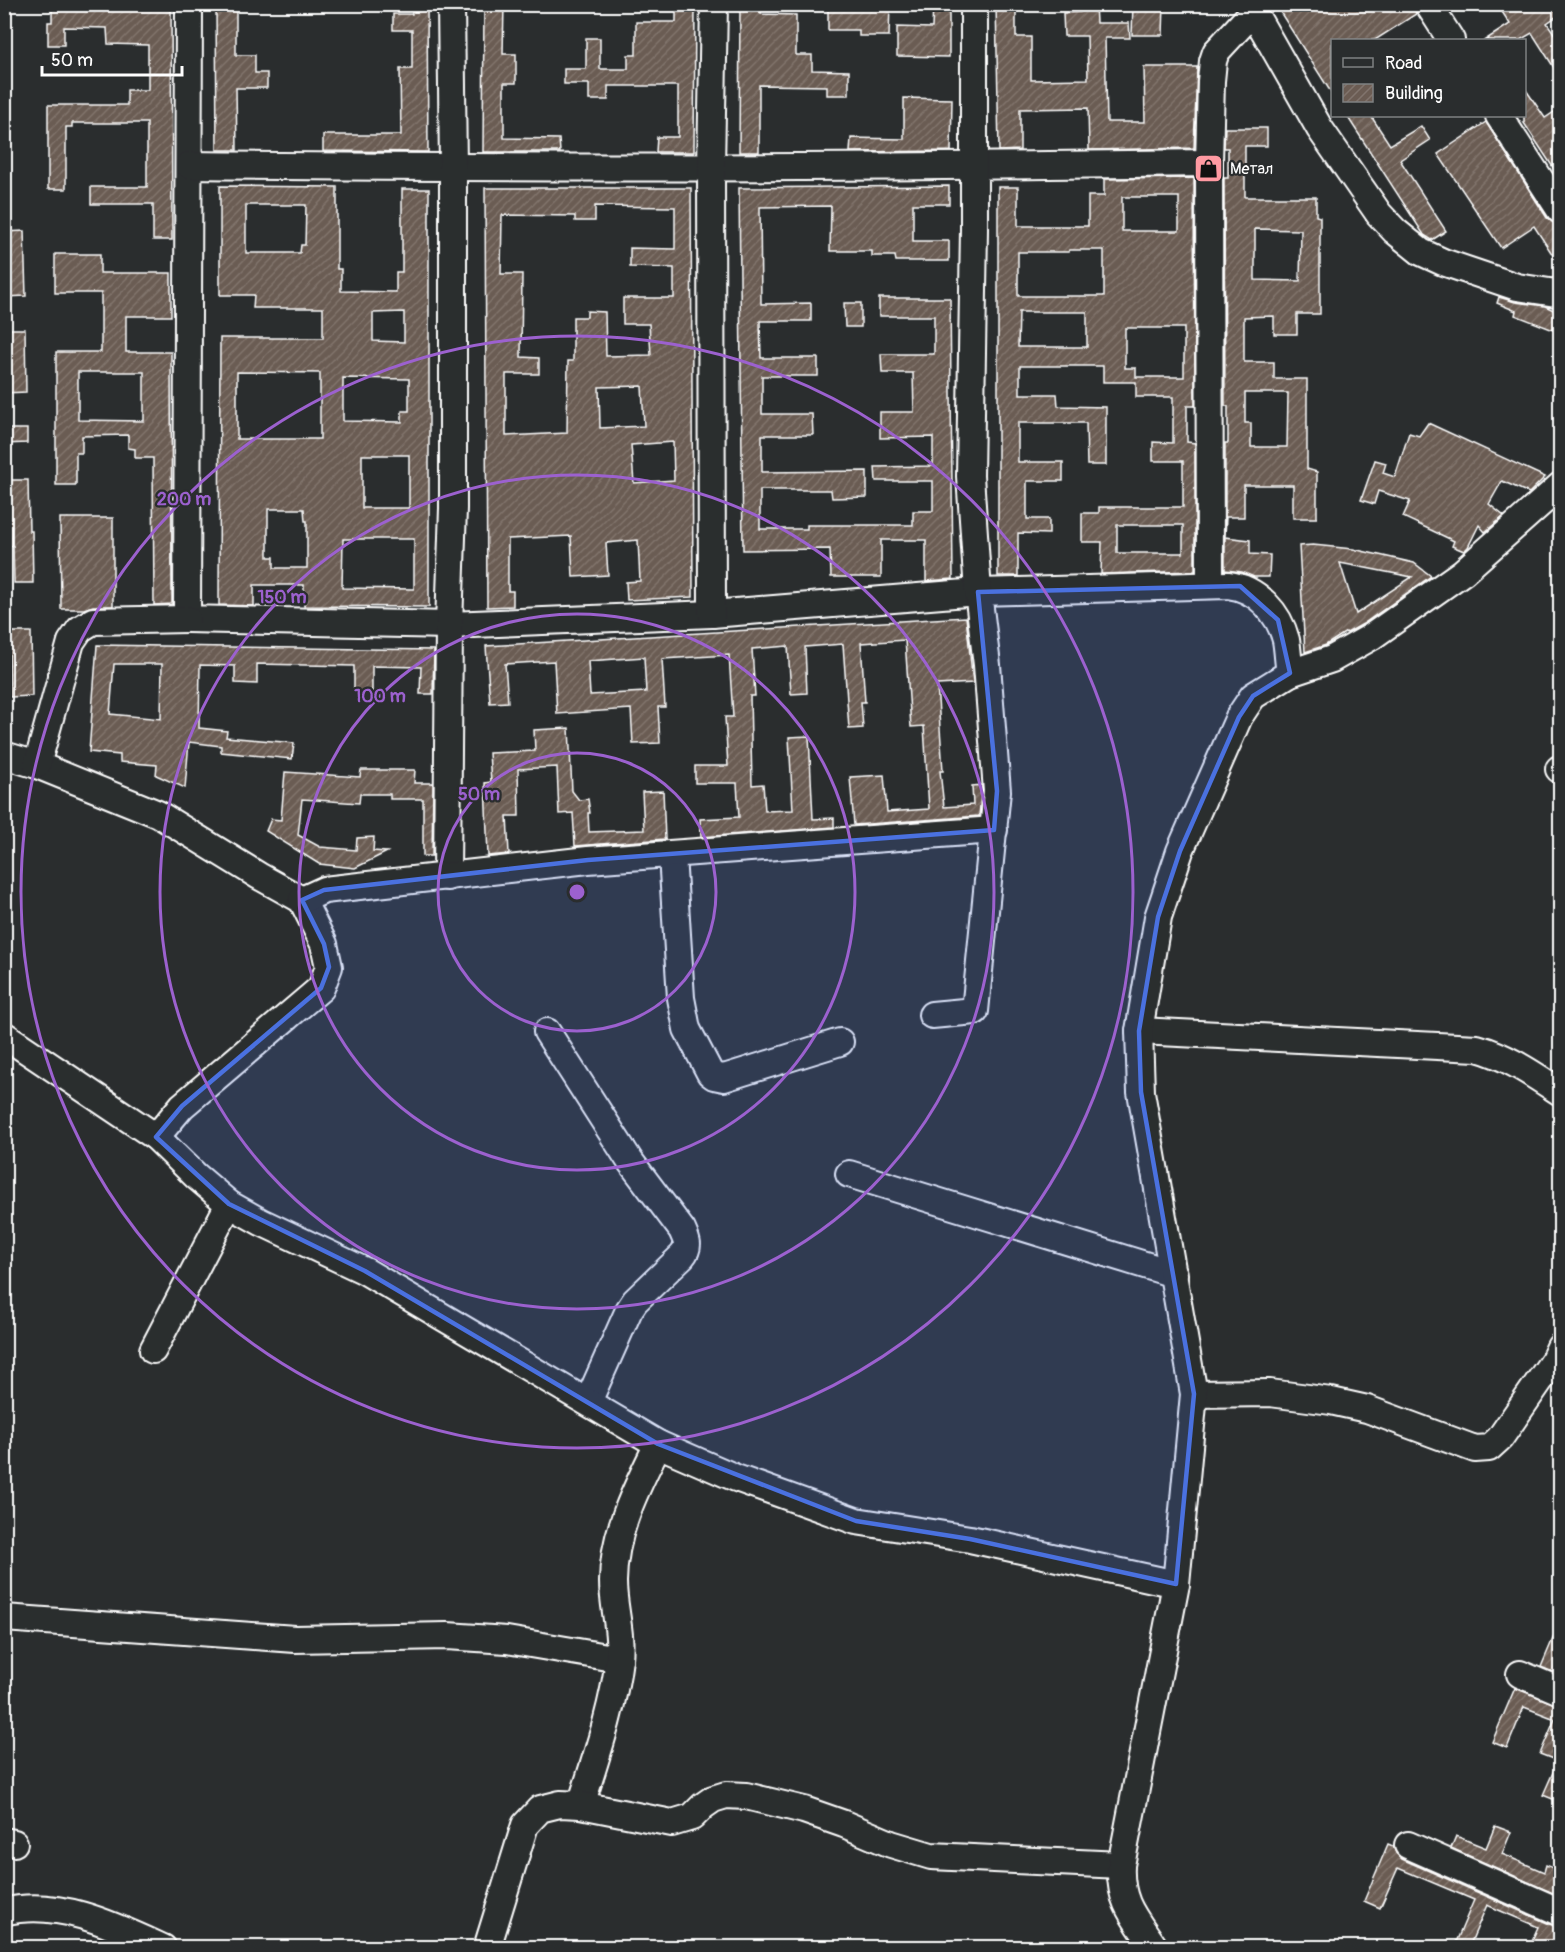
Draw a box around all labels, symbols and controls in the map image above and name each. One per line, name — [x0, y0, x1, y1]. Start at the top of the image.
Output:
scale bar — [42, 39, 182, 77]
legend — [1331, 39, 1526, 117]
text: 50 m — [51, 49, 93, 72]
text: Road — [1385, 52, 1422, 75]
text: Building — [1385, 82, 1443, 105]
shop icon: Метал — [1193, 152, 1225, 184]
place label: Метал — [1230, 159, 1273, 179]
text: 200 m — [157, 488, 211, 511]
text: 150 m — [258, 586, 307, 609]
text: 100 m — [354, 685, 406, 708]
text: 50 m — [458, 783, 500, 806]
centre of rings — [567, 882, 587, 902]

